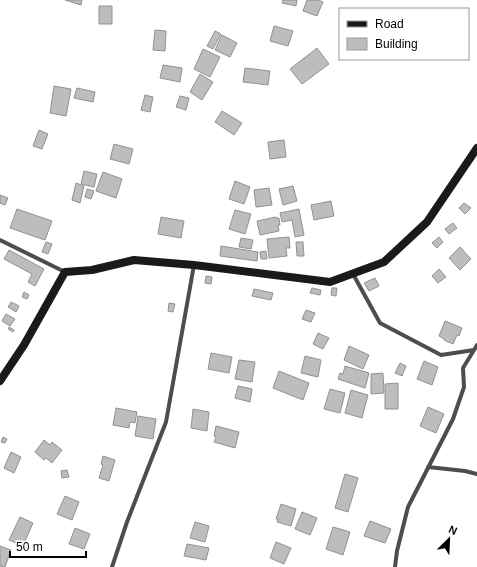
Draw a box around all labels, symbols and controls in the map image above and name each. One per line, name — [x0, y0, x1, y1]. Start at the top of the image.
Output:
legend — [339, 8, 469, 60]
text: Road — [375, 17, 404, 31]
text: Building — [375, 37, 418, 51]
north arrow — [429, 519, 469, 559]
text: N — [447, 523, 459, 537]
scale bar — [10, 533, 86, 559]
text: 50 m — [16, 540, 43, 554]

